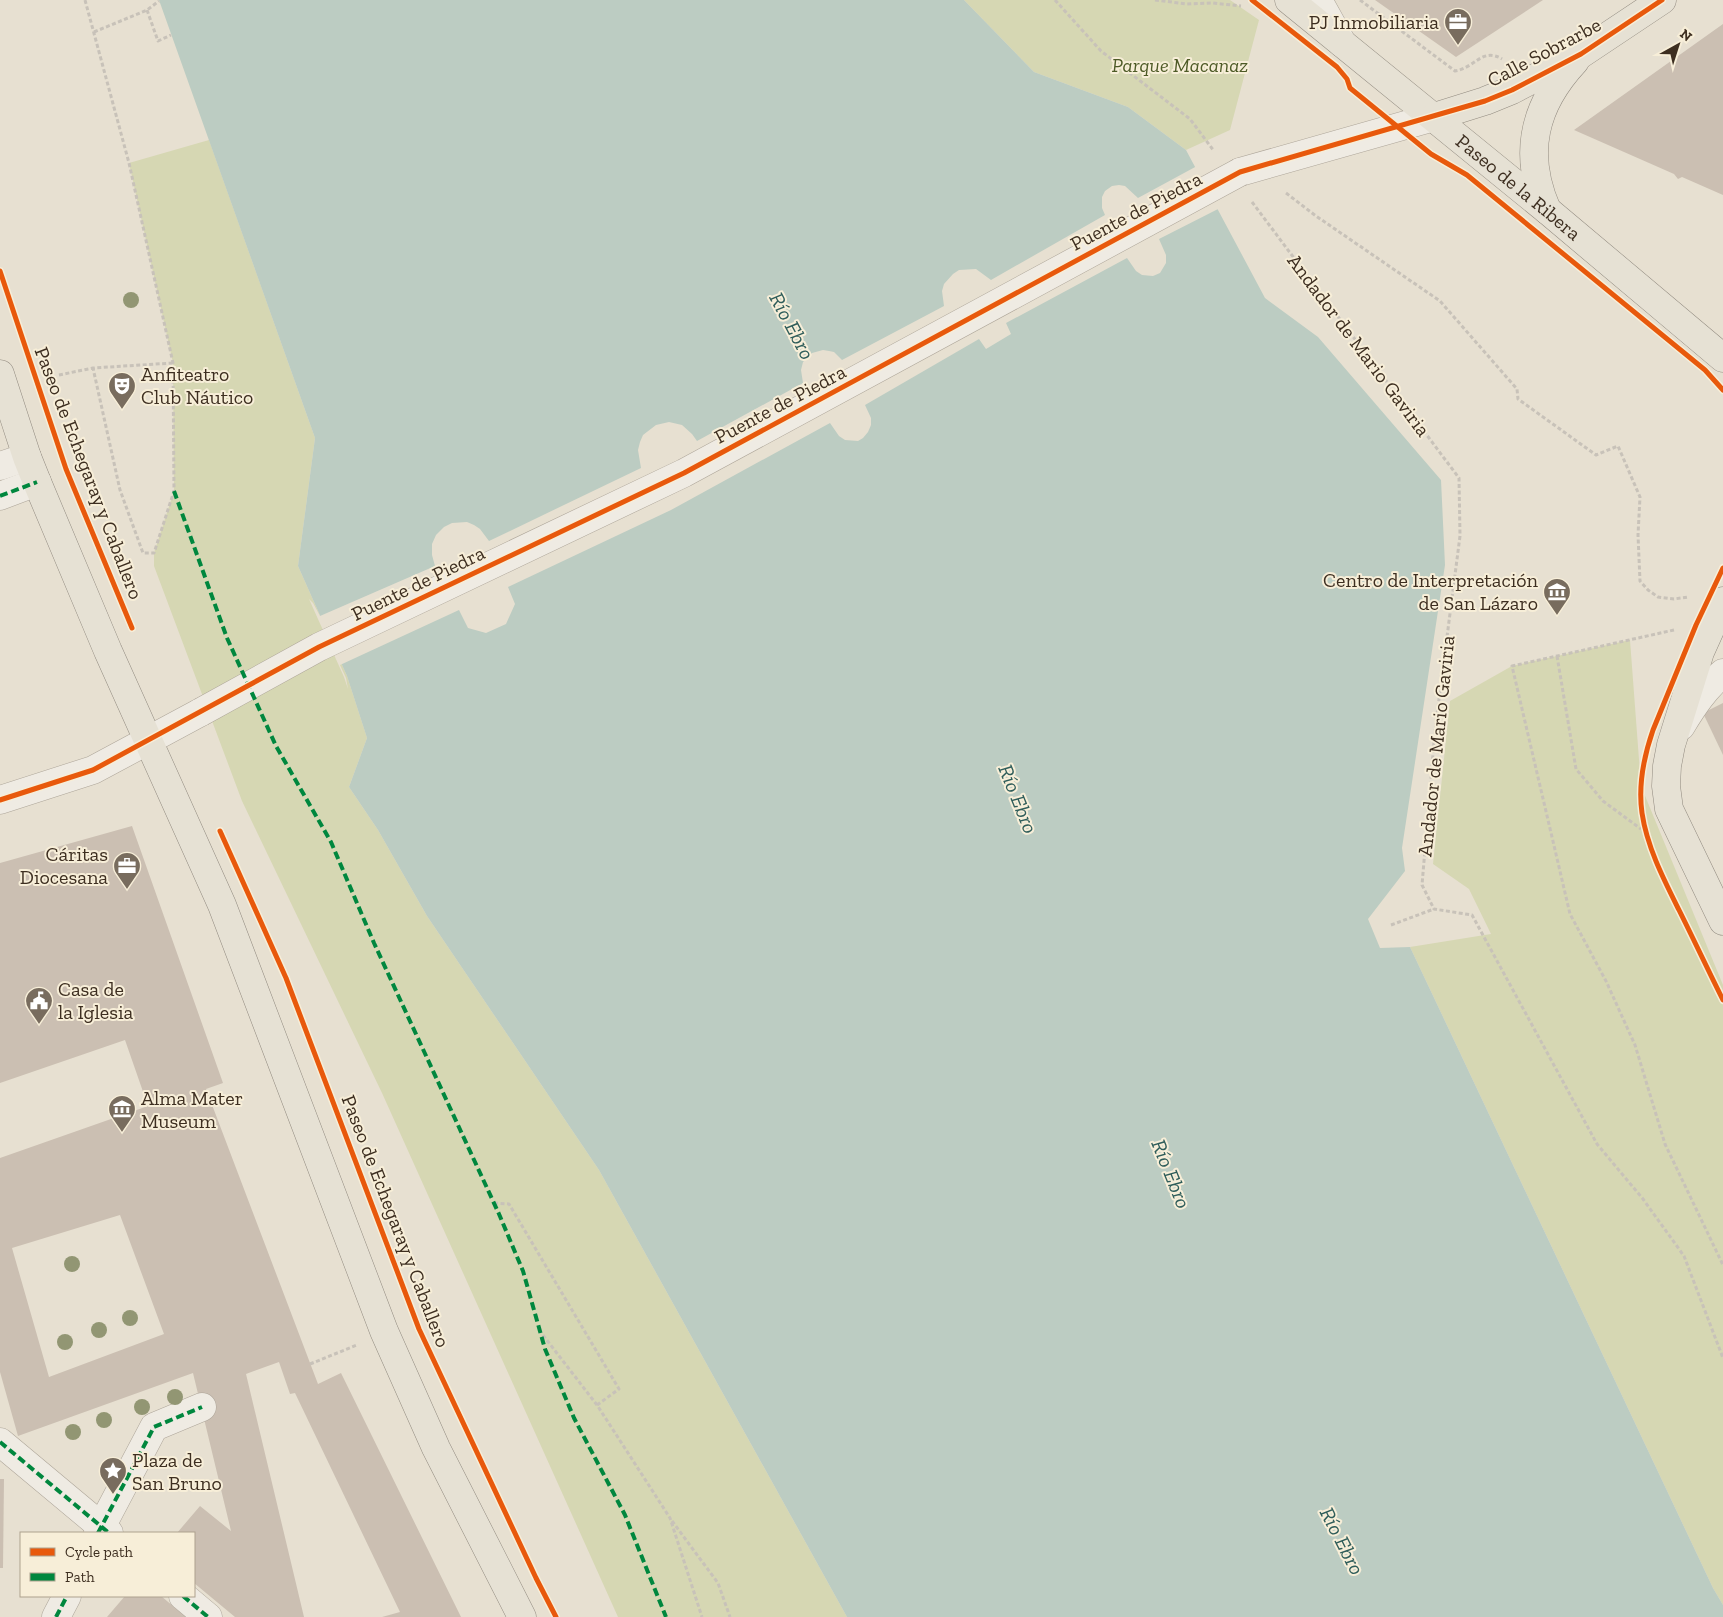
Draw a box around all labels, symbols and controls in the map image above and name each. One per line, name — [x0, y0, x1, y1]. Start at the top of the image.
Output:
office icon: PJ Inmobiliaria — [1443, 7, 1473, 46]
place label: PJ Inmobiliaria — [1309, 10, 1439, 34]
street label: Calle Sobrarbe — [1483, 12, 1605, 92]
north arrow — [1653, 20, 1703, 70]
text: N — [1676, 25, 1696, 45]
park label: Parque Macanaz — [1112, 53, 1248, 77]
street label: Paseo de la Ribera — [1451, 129, 1586, 246]
street label: Puente de Piedra — [1066, 166, 1206, 256]
street label: Andador de Mario Gaviria — [1283, 249, 1436, 441]
water label: Río Ebro — [764, 288, 820, 364]
street label: Paseo de Echegaray y Caballero — [30, 343, 148, 603]
street label: Puente de Piedra — [710, 359, 850, 449]
place label: Anfiteatro Club Náutico — [141, 362, 253, 409]
theatre icon: Anfiteatro Club Náutico — [107, 371, 137, 410]
street label: Puente de Piedra — [347, 540, 489, 626]
place label: Centro de Interpretación de San Lázaro — [1323, 568, 1539, 615]
museum icon: Centro de Interpretación de San Lázaro — [1542, 577, 1572, 616]
street label: Andador de Mario Gaviria — [1412, 634, 1460, 858]
water label: Río Ebro — [993, 761, 1044, 837]
place label: Cáritas Diocesana — [20, 842, 108, 889]
office icon: Cáritas Diocesana — [112, 851, 142, 890]
place label: Casa de la Iglesia — [58, 977, 134, 1024]
public building icon: Casa de la Iglesia — [24, 986, 54, 1025]
place label: Alma Mater Museum — [141, 1086, 243, 1133]
street label: Paseo de Echegaray y Caballero — [337, 1091, 455, 1351]
museum icon: Alma Mater Museum — [107, 1094, 137, 1133]
water label: Río Ebro — [1146, 1136, 1197, 1212]
place label: Plaza de San Bruno — [132, 1448, 222, 1495]
place icon: Plaza de San Bruno — [98, 1456, 128, 1495]
water label: Río Ebro — [1315, 1503, 1370, 1579]
legend — [20, 1532, 195, 1597]
text: Cycle path — [65, 1543, 134, 1561]
text: Path — [65, 1568, 95, 1586]

